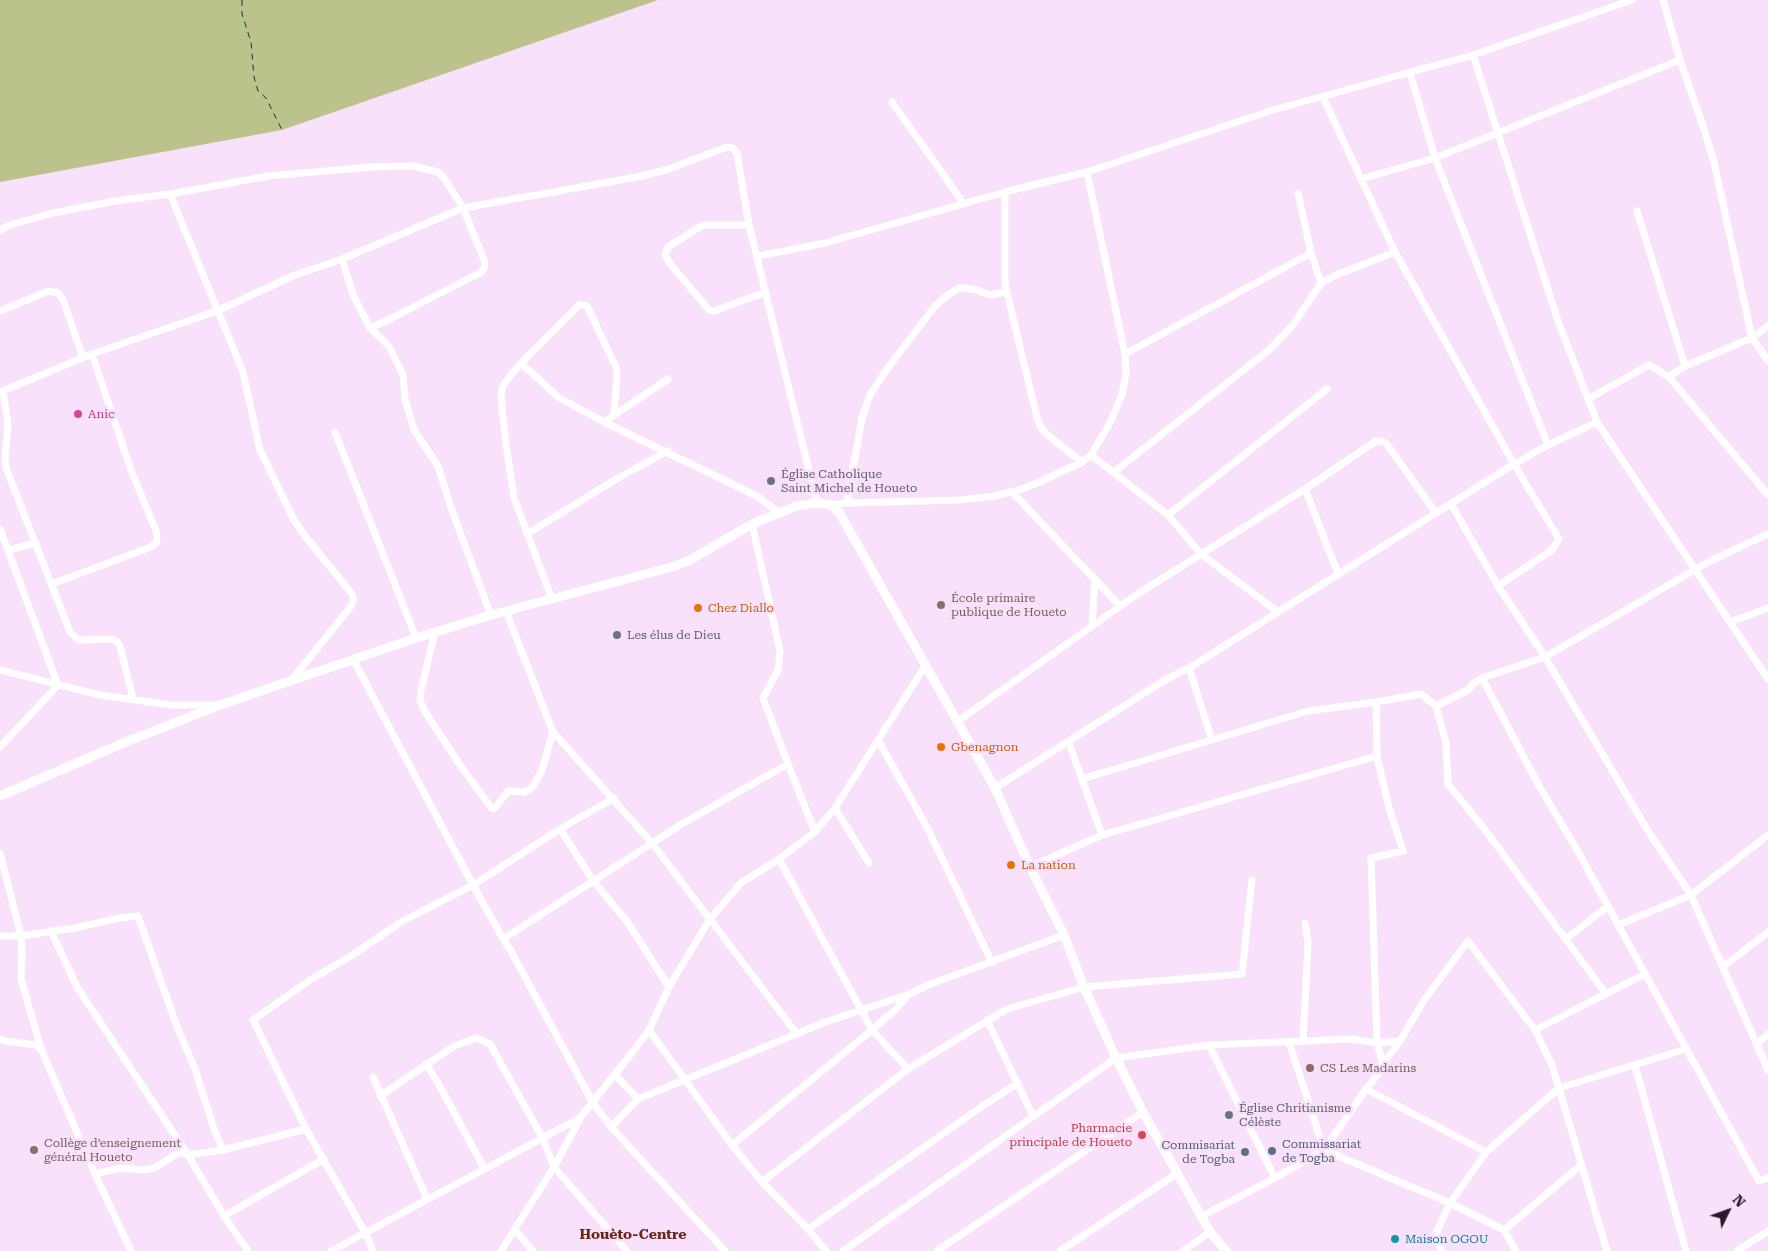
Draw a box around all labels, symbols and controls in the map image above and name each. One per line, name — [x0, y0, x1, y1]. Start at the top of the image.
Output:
place label: Anic — [88, 407, 115, 421]
marker: Anic — [72, 408, 84, 420]
place label: Église Catholique Saint Michel de Houeto — [781, 467, 917, 495]
marker: Église Catholique Saint Michel de Houeto — [765, 475, 777, 487]
place label: École primaire publique de Houeto — [951, 591, 1067, 619]
marker: École primaire publique de Houeto — [935, 599, 947, 611]
place label: Chez Diallo — [708, 601, 774, 615]
marker: Chez Diallo — [692, 602, 704, 614]
place label: Les élus de Dieu — [627, 628, 721, 642]
marker: Les élus de Dieu — [611, 629, 623, 641]
place label: Gbenagnon — [951, 740, 1019, 754]
marker: Gbenagnon — [935, 741, 947, 753]
place label: La nation — [1021, 858, 1076, 872]
marker: La nation — [1005, 859, 1017, 871]
place label: CS Les Madarins — [1320, 1061, 1416, 1075]
marker: CS Les Madarins — [1304, 1062, 1316, 1074]
place label: Église Chritianisme Célèste — [1239, 1101, 1351, 1129]
marker: Église Chritianisme Célèste — [1223, 1109, 1235, 1121]
place label: Pharmacie principale de Houeto — [1009, 1121, 1132, 1149]
marker: Pharmacie principale de Houeto — [1136, 1129, 1148, 1141]
place label: Collège d’enseignement général Houeto — [44, 1136, 181, 1164]
place label: Commissariat de Togba — [1282, 1137, 1361, 1165]
place label: Commisariat de Togba — [1161, 1138, 1235, 1166]
marker: Collège d’enseignement général Houeto — [28, 1144, 40, 1156]
marker: Commissariat de Togba — [1266, 1145, 1278, 1157]
marker: Commisariat de Togba — [1239, 1146, 1251, 1158]
north arrow — [1703, 1186, 1753, 1236]
text: N — [1730, 1192, 1749, 1210]
district label: Houèto-Centre — [579, 1227, 687, 1243]
place label: Maison OGOU — [1405, 1232, 1489, 1246]
marker: Maison OGOU — [1389, 1233, 1401, 1245]

